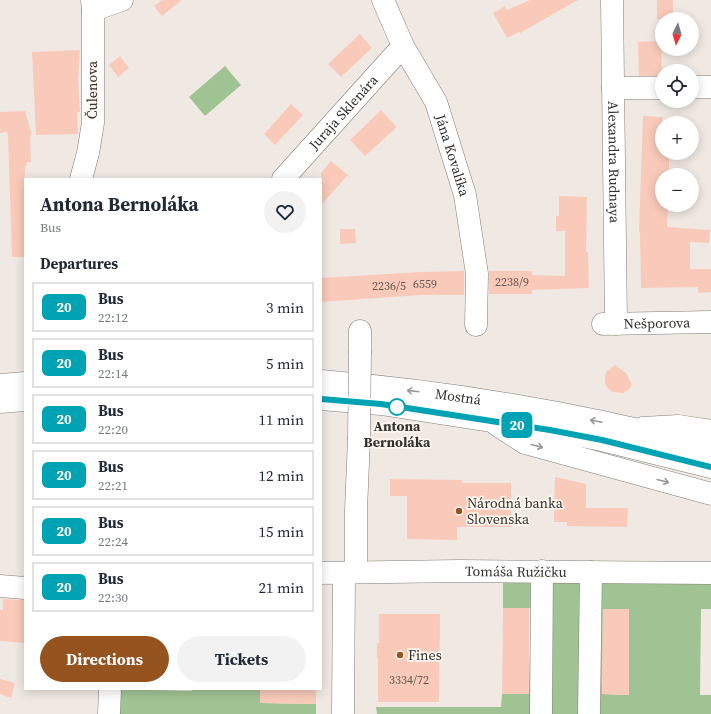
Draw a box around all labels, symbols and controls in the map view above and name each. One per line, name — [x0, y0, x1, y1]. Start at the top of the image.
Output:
north arrow — [655, 12, 699, 56]
map controls — [655, 12, 699, 212]
street label: Čulenova — [82, 60, 102, 119]
button: locate — [655, 64, 699, 108]
street label: Juraja Sklenára — [303, 70, 383, 155]
street label: Alexandra Rudnaya — [603, 101, 625, 224]
street label: Jána Kovalíka — [430, 111, 475, 200]
button: + — [655, 116, 699, 160]
button: − — [655, 168, 699, 212]
text: Antona Bernoláka — [40, 191, 199, 217]
button: heart — [264, 191, 306, 233]
text: Bus — [40, 219, 61, 236]
text: Departures — [40, 253, 118, 274]
house number: 2238/9 — [495, 274, 529, 290]
house number: 6559 — [413, 276, 437, 292]
house number: 2236/5 — [372, 278, 406, 294]
text: Bus — [98, 288, 124, 309]
text: 20 — [56, 297, 72, 317]
text: 3 min — [266, 297, 304, 318]
text: 22:12 — [98, 309, 128, 326]
street label: Nešporova — [624, 312, 691, 334]
text: Bus — [98, 344, 124, 365]
text: 20 — [56, 353, 72, 373]
text: 5 min — [266, 353, 304, 374]
text: 22:14 — [98, 365, 128, 382]
street label: Mostná — [434, 383, 483, 410]
one-way arrow — [407, 387, 420, 394]
marker: Antona Bernoláka — [388, 398, 406, 416]
text: Bus — [98, 400, 124, 421]
text: 20 — [56, 409, 72, 429]
text: 11 min — [258, 409, 304, 430]
line badge: 20 — [499, 412, 535, 438]
text: 20 — [509, 415, 525, 435]
place label: Antona Bernoláka — [363, 416, 431, 452]
one-way arrow — [590, 417, 603, 425]
text: 22:20 — [98, 421, 128, 438]
one-way arrow — [530, 443, 543, 451]
text: Bus — [98, 456, 124, 477]
text: 20 — [56, 465, 72, 485]
text: 12 min — [258, 465, 304, 486]
text: 22:21 — [98, 477, 128, 494]
one-way arrow — [656, 478, 669, 485]
place label: Národná banka Slovenska — [467, 493, 564, 529]
marker: Národná banka Slovenska — [454, 506, 464, 516]
text: Bus — [98, 512, 124, 533]
text: 20 — [56, 521, 72, 541]
text: 15 min — [258, 521, 304, 542]
text: 22:24 — [98, 533, 128, 550]
street label: Tomáša Ružičku — [465, 561, 567, 582]
text: Bus — [98, 568, 124, 589]
text: 20 — [56, 577, 72, 597]
text: 21 min — [258, 577, 304, 598]
text: 22:30 — [98, 589, 128, 606]
button: Directions — [40, 636, 169, 682]
button: Tickets — [177, 636, 306, 682]
place label: Fines — [408, 645, 442, 665]
marker: Fines — [395, 650, 405, 660]
house number: 3334/72 — [389, 672, 429, 688]

